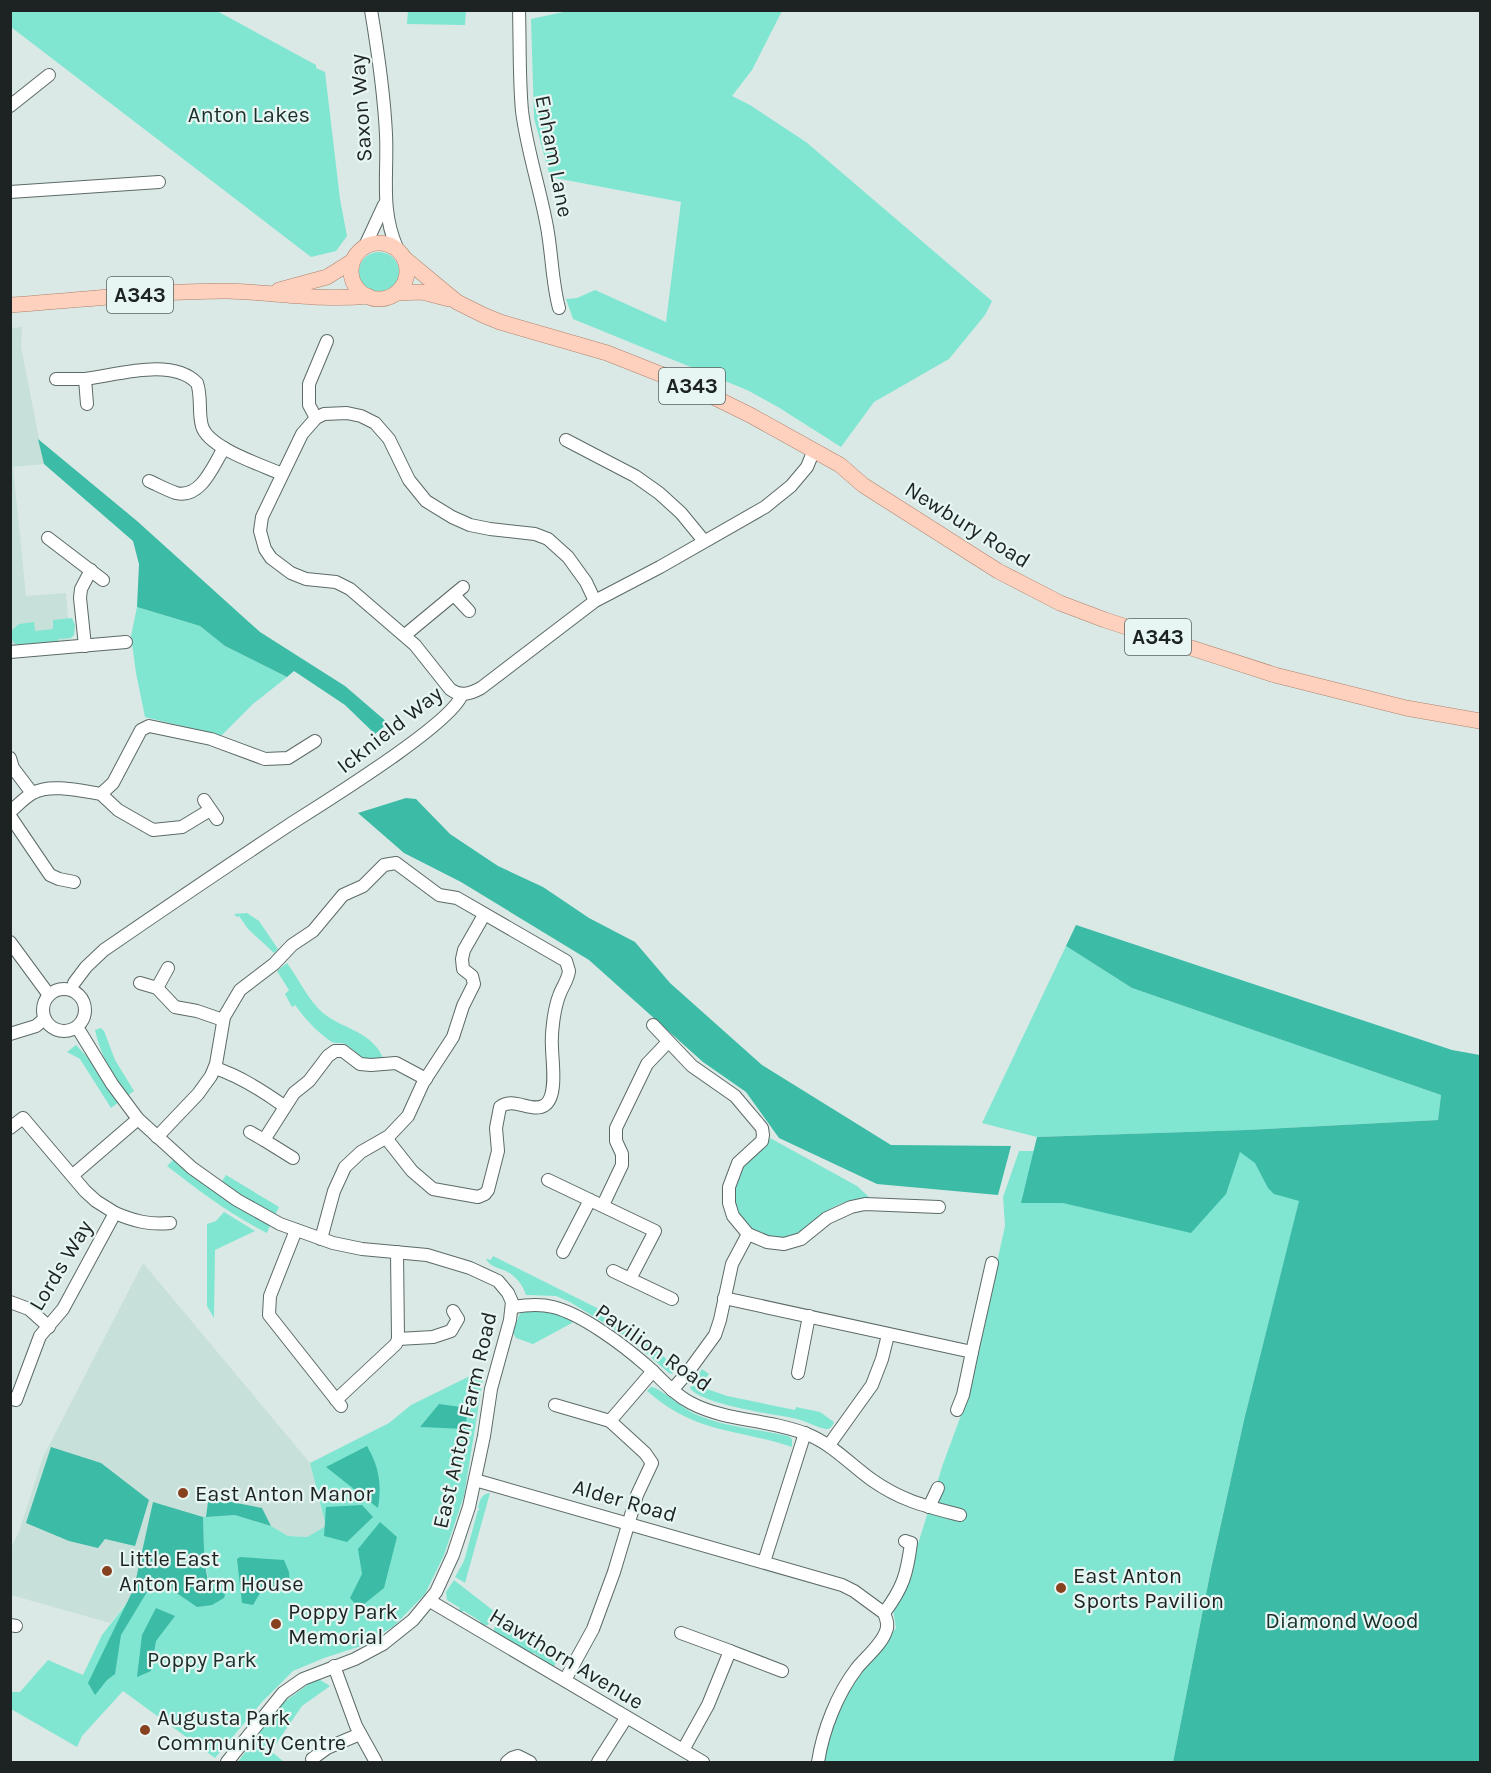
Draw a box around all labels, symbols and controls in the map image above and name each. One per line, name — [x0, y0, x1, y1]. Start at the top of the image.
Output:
street label: Saxon Way — [344, 53, 378, 163]
street label: Enham Lane — [529, 93, 579, 219]
park label: Anton Lakes — [188, 102, 310, 128]
road number: A343 — [107, 277, 173, 313]
road number: A343 — [659, 368, 725, 404]
street label: Newbury Road — [900, 476, 1035, 574]
road number: A343 — [1125, 619, 1191, 655]
street label: Icknield Way — [332, 681, 448, 779]
street label: Lords Way — [24, 1215, 98, 1316]
street label: Pavilion Road — [590, 1298, 717, 1397]
street label: East Anton Farm Road — [427, 1309, 503, 1531]
street label: Alder Road — [570, 1474, 680, 1528]
place label: East Anton Manor — [195, 1481, 373, 1507]
marker: East Anton Manor — [176, 1486, 190, 1500]
place label: Little East Anton Farm House — [119, 1546, 304, 1597]
place label: East Anton Sports Pavilion — [1073, 1563, 1224, 1614]
marker: Little East Anton Farm House — [100, 1564, 114, 1578]
marker: East Anton Sports Pavilion — [1054, 1581, 1068, 1595]
place label: Poppy Park Memorial — [288, 1599, 398, 1650]
street label: Hawthorn Avenue — [485, 1603, 648, 1715]
park label: Diamond Wood — [1265, 1608, 1419, 1634]
marker: Poppy Park Memorial — [269, 1617, 283, 1631]
park label: Poppy Park — [147, 1647, 257, 1673]
place label: Augusta Park Community Centre — [157, 1705, 346, 1756]
marker: Augusta Park Community Centre — [138, 1723, 152, 1737]

